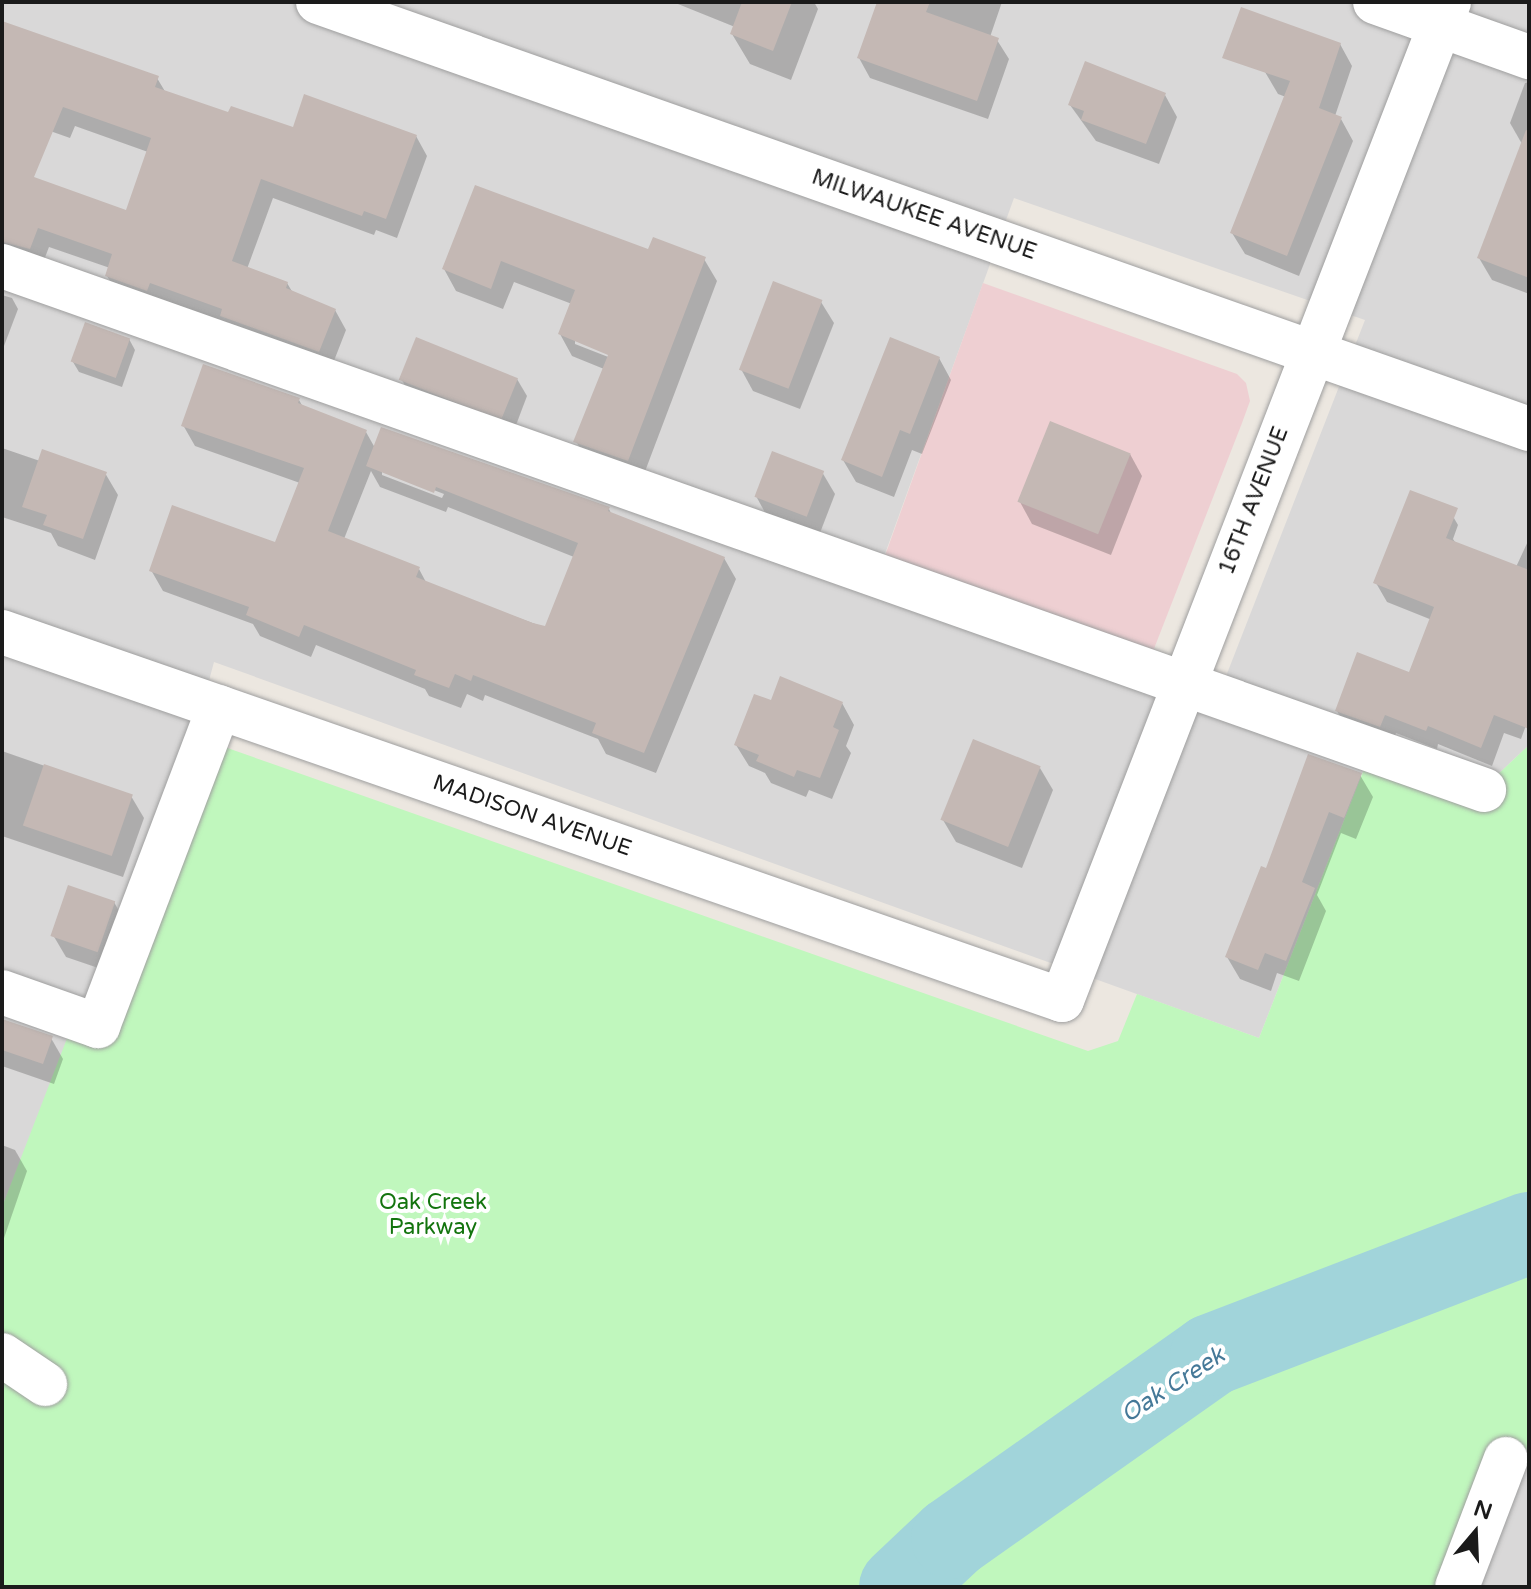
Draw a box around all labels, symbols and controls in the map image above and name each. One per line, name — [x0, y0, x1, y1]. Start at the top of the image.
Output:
street label: MILWAUKEE AVENUE — [808, 164, 1040, 266]
street label: 16TH AVENUE — [1214, 423, 1294, 579]
street label: MADISON AVENUE — [429, 770, 635, 862]
park label: Oak Creek Parkway — [379, 1189, 487, 1240]
water label: Oak Creek — [1116, 1341, 1230, 1429]
north arrow — [1435, 1493, 1515, 1573]
text: N — [1470, 1495, 1495, 1525]

